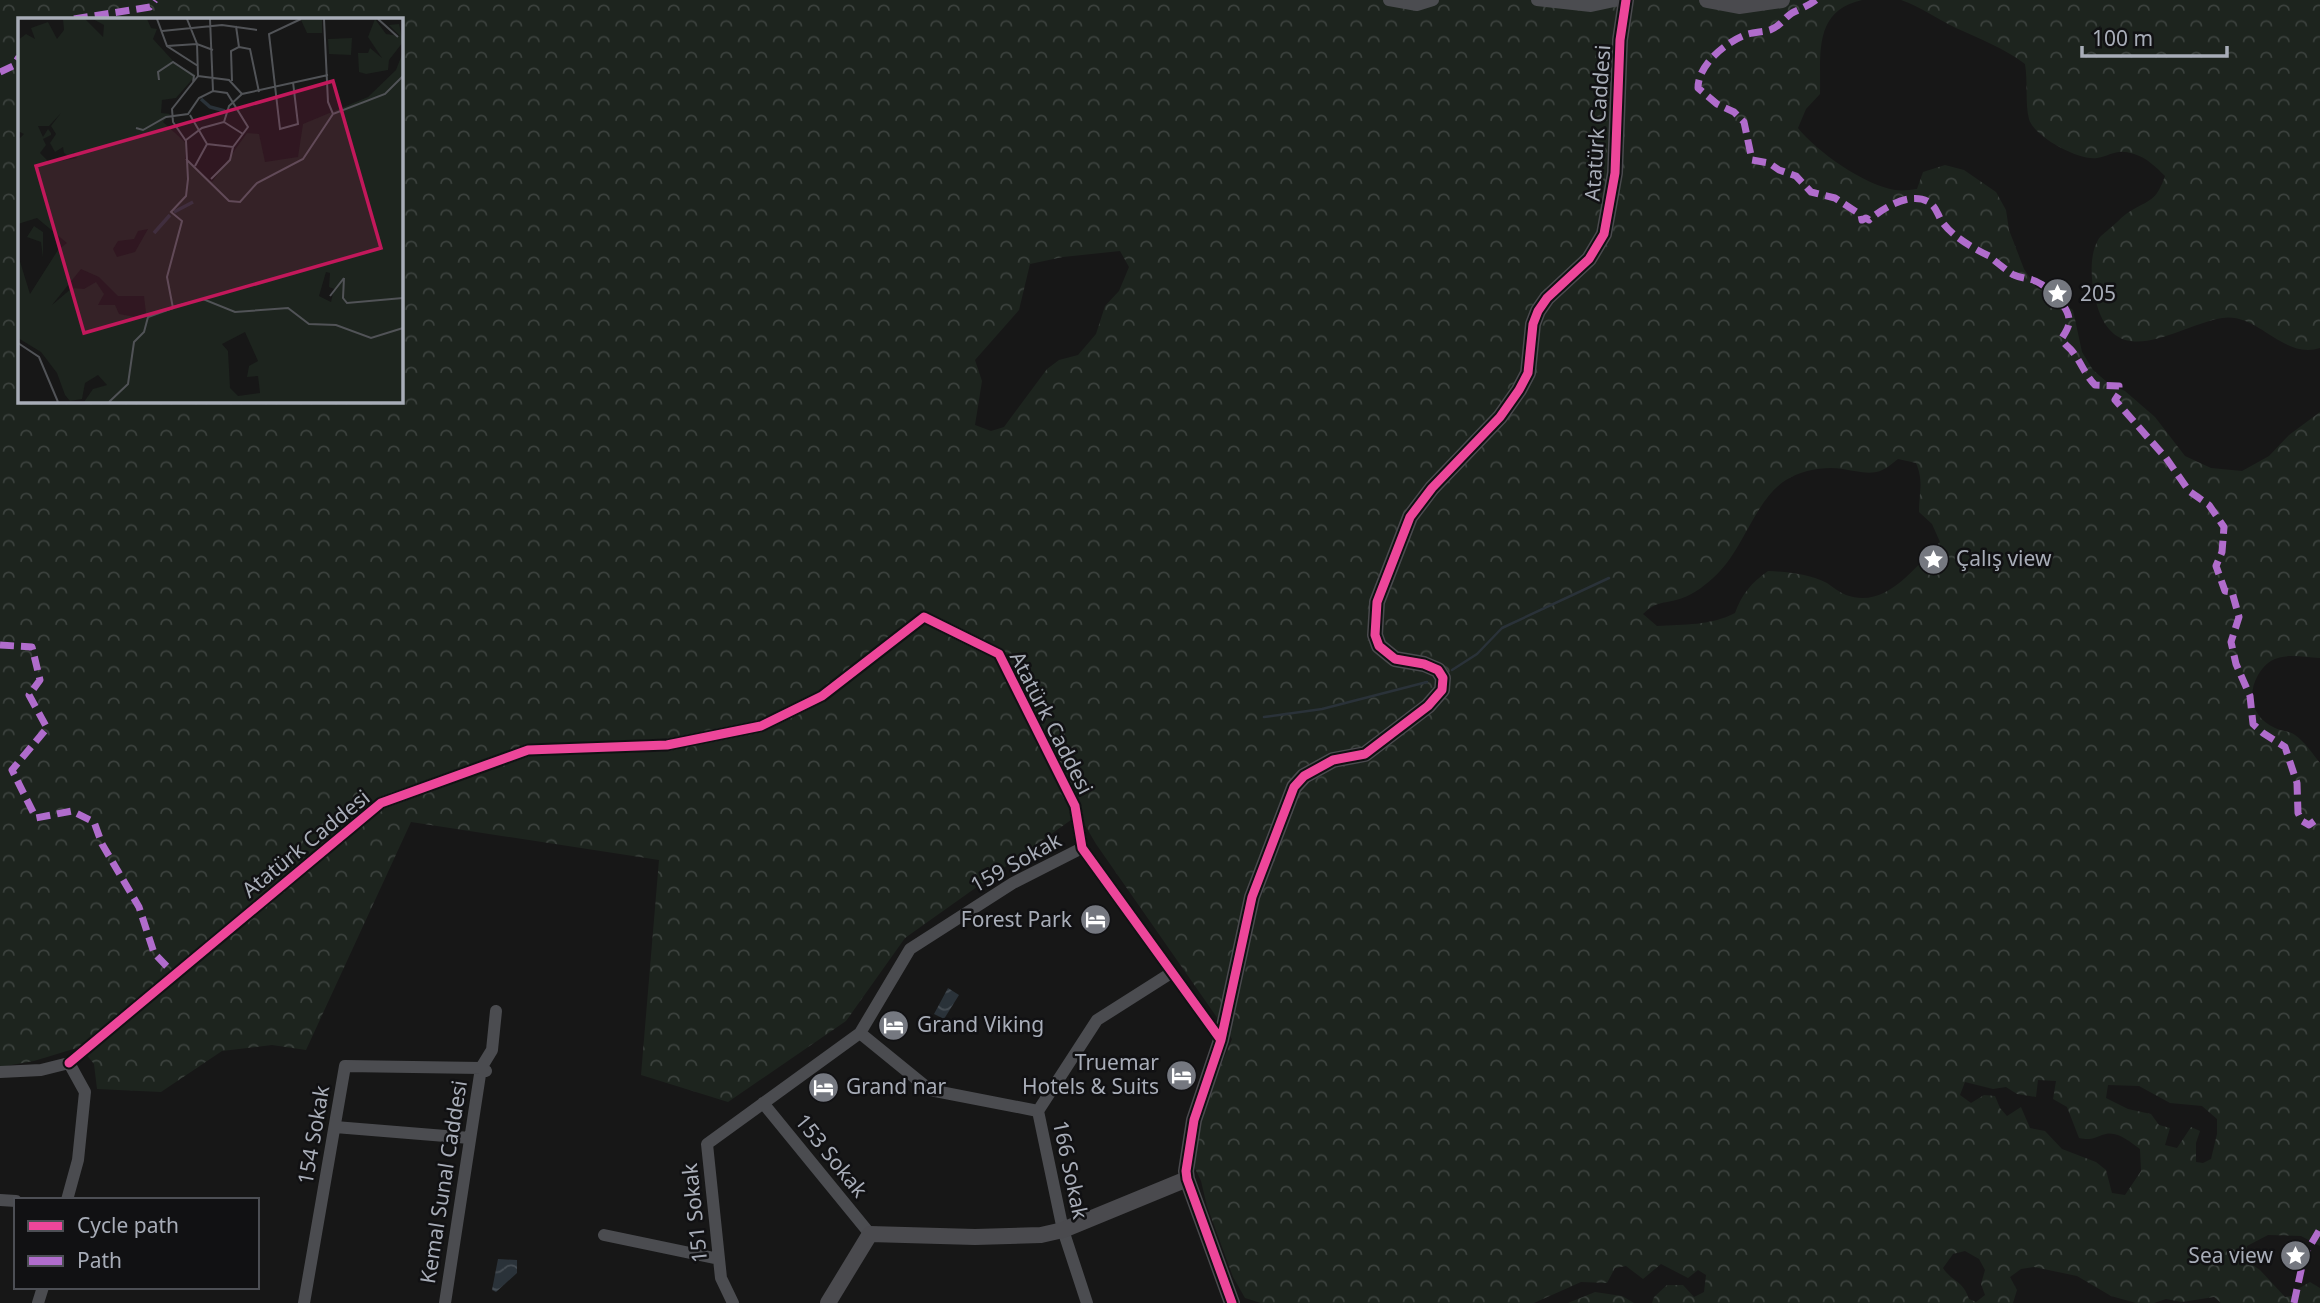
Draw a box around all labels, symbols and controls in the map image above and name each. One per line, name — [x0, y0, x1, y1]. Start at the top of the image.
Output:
scale bar — [2082, 14, 2227, 58]
inset map — [18, 18, 402, 402]
text: 100 m — [2092, 24, 2153, 52]
street label: Atatürk Caddesi — [1578, 44, 1616, 202]
place icon: 205 — [2040, 277, 2074, 311]
place label: 205 — [2080, 279, 2116, 307]
place icon: Çalış view — [1916, 542, 1950, 576]
place label: Çalış view — [1956, 544, 2052, 572]
street label: Atatürk Caddesi — [1004, 646, 1100, 799]
street label: Atatürk Caddesi — [236, 783, 375, 903]
street label: 159 Sokak — [965, 825, 1067, 899]
hotel icon: Forest Park — [1078, 903, 1112, 937]
place label: Forest Park — [961, 905, 1073, 933]
hotel icon: Grand Viking — [877, 1008, 911, 1042]
place label: Grand Viking — [917, 1010, 1044, 1038]
place label: Truemar Hotels & Suits — [1022, 1048, 1159, 1100]
hotel icon: Truemar Hotels & Suits — [1165, 1058, 1199, 1092]
hotel icon: Grand nar — [806, 1070, 840, 1104]
place label: Grand nar — [846, 1072, 946, 1100]
street label: Kemal Sunal Caddesi — [413, 1078, 473, 1286]
street label: 154 Sokak — [291, 1082, 336, 1186]
street label: 153 Sokak — [789, 1108, 875, 1204]
street label: 166 Sokak — [1047, 1118, 1095, 1222]
street label: 151 Sokak — [675, 1161, 713, 1264]
legend — [14, 1198, 259, 1289]
text: Cycle path — [77, 1211, 179, 1239]
place icon: Sea view — [2279, 1239, 2313, 1273]
place label: Sea view — [2188, 1241, 2273, 1269]
text: Path — [77, 1246, 122, 1274]

